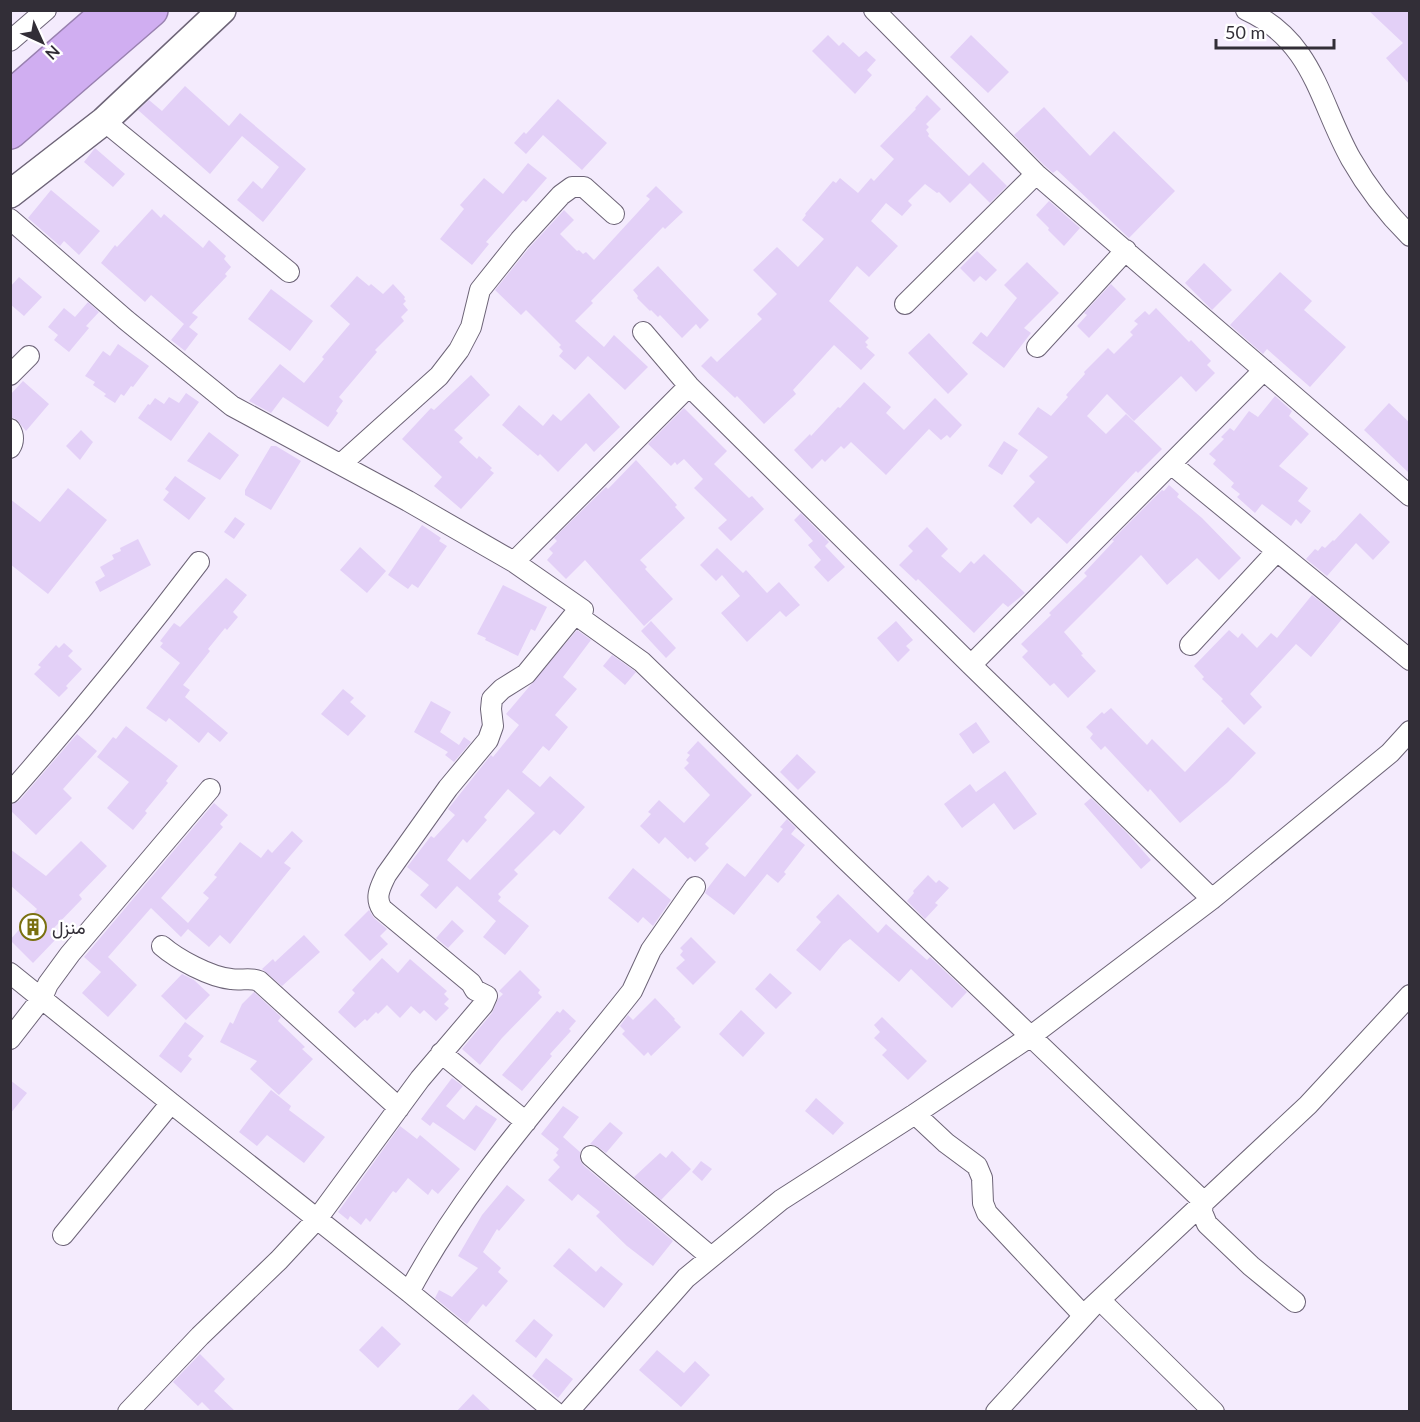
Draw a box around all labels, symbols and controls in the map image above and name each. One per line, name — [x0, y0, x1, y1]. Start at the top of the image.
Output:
north arrow — [12, 12, 72, 72]
scale bar — [1216, 12, 1334, 50]
text: 50 m — [1225, 21, 1265, 43]
text: N — [42, 42, 64, 64]
building icon: منزل — [18, 912, 48, 942]
place label: منزل — [52, 916, 86, 939]

